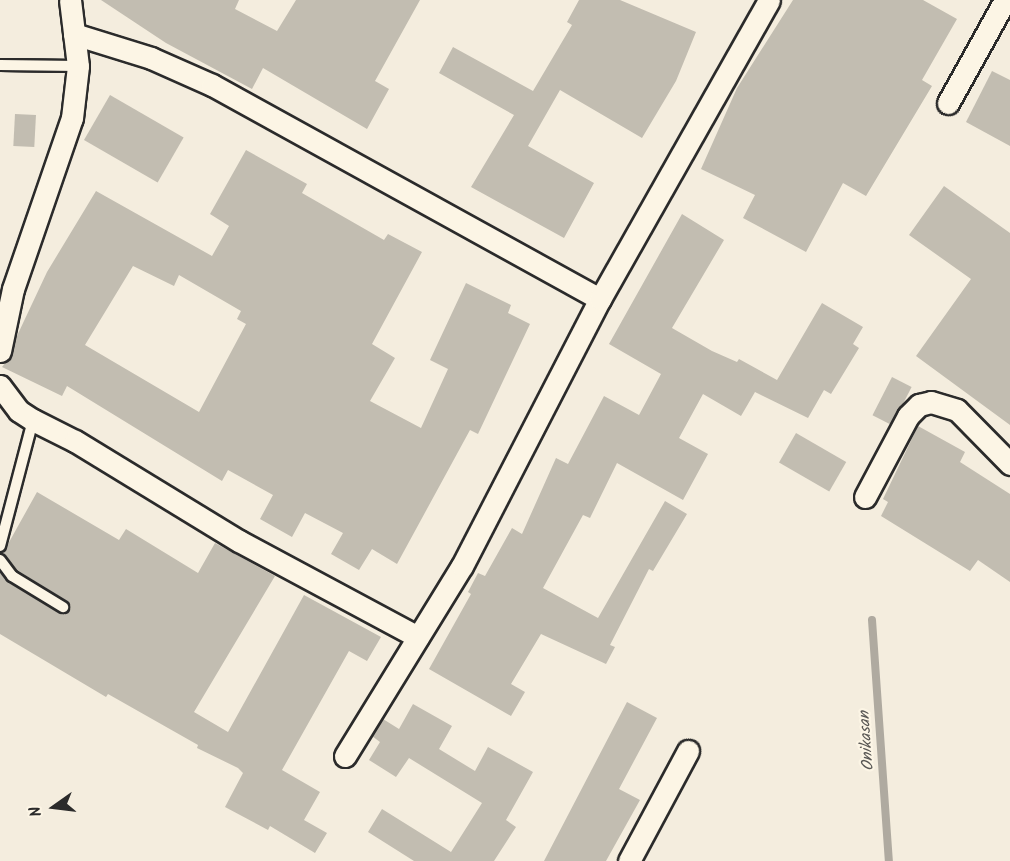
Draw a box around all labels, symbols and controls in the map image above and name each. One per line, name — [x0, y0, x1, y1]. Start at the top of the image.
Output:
water label: Onikasan — [855, 710, 879, 772]
north arrow — [24, 777, 84, 837]
text: N — [23, 804, 49, 819]

